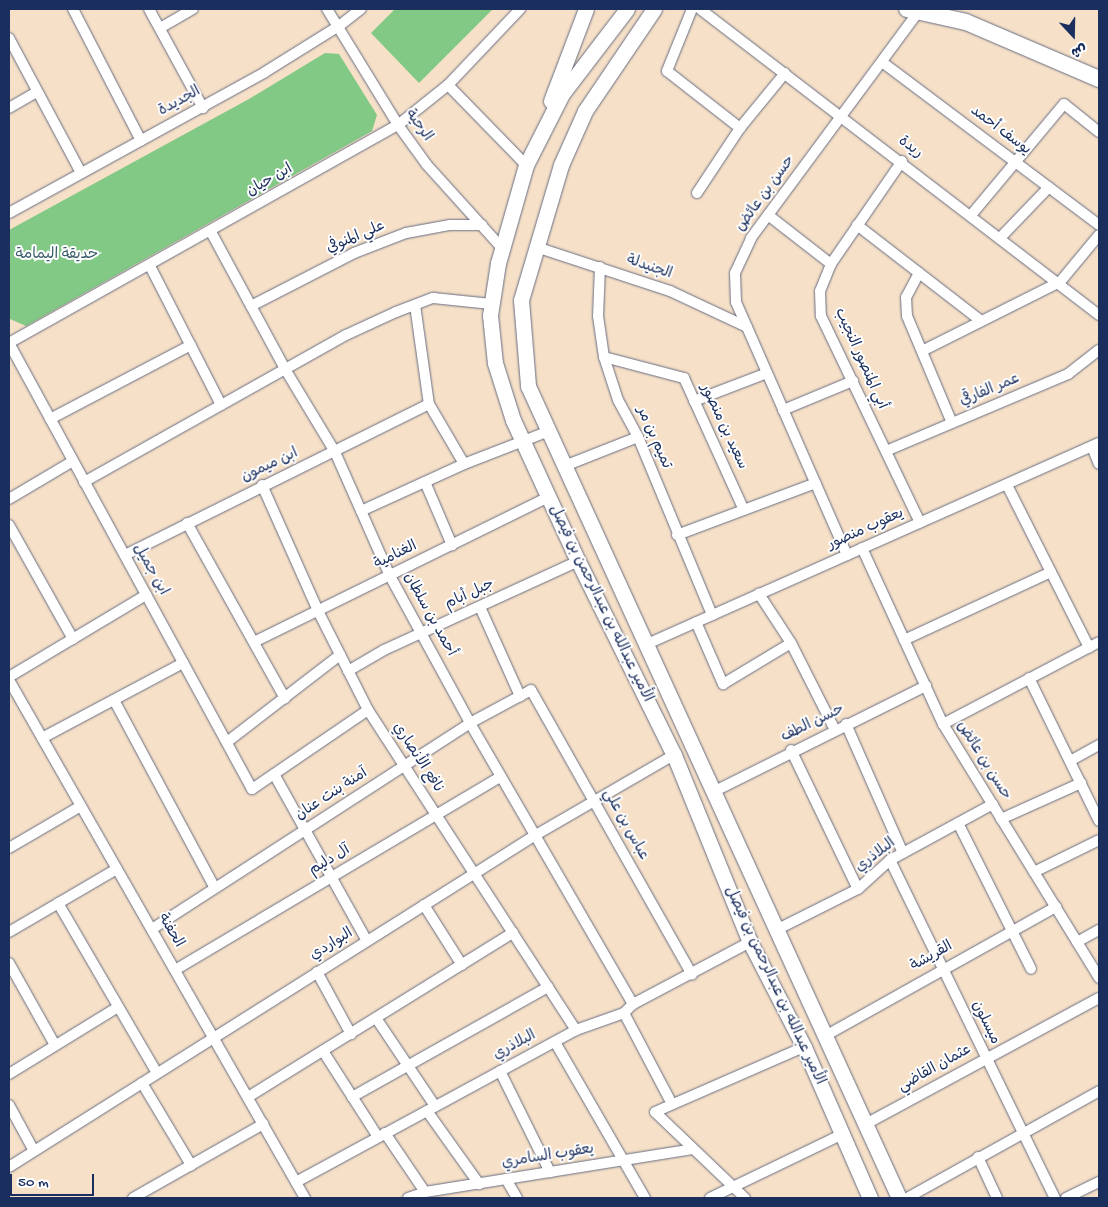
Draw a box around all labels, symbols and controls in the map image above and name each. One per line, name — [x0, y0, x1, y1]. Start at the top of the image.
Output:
north arrow — [1048, 10, 1098, 60]
text: ش — [1068, 39, 1089, 60]
street label: الجديدة — [156, 83, 204, 121]
street label: يوسف أحمد — [966, 102, 1034, 160]
street label: الرحية — [401, 106, 435, 146]
street label: ريدة — [894, 133, 926, 163]
street label: حسن بن عائض — [732, 152, 800, 236]
street label: ابن حيان — [244, 161, 296, 201]
street label: علي المنوفي — [324, 218, 388, 258]
park label: حديقة اليمامة — [16, 247, 98, 265]
street label: الجنيدلة — [624, 252, 674, 284]
street label: أبي المنصور النجيب — [830, 306, 890, 412]
street label: عمر الفارقي — [957, 370, 1023, 412]
street label: سعيد بن منصور — [695, 381, 751, 473]
street label: تميم بن مر — [631, 404, 675, 472]
street label: ابن ميمون — [239, 445, 301, 487]
street label: الأمير عبدالله بن عبدالرحمن بن فيصل — [544, 502, 656, 706]
street label: يعقوب منصور — [825, 505, 907, 555]
street label: الغنامية — [372, 538, 420, 574]
street label: ابن جميل — [128, 541, 172, 599]
street label: أحمد بن سلطان — [399, 570, 459, 660]
street label: جبل أبام — [443, 576, 497, 614]
street label: حسن الطف — [779, 701, 847, 747]
street label: حسن بن عائض — [952, 718, 1014, 804]
street label: نافع الأنصاري — [388, 720, 446, 796]
street label: آمنة بنت عنان — [293, 765, 371, 825]
street label: عباس بن علي — [598, 786, 652, 864]
street label: البلاذري — [852, 835, 900, 877]
street label: آل دليم — [306, 842, 354, 880]
street label: الأمير عبدالله بن عبدالرحمن بن فيصل — [720, 884, 828, 1088]
street label: الحفنة — [153, 911, 187, 951]
street label: البواردي — [307, 925, 357, 965]
street label: القريشة — [908, 938, 956, 976]
street label: ميسلون — [967, 998, 1003, 1048]
street label: البلاذري — [490, 1027, 540, 1065]
street label: عثمان القاضي — [895, 1042, 975, 1096]
street label: يعقوب السامري — [501, 1141, 595, 1173]
scale bar — [12, 1164, 96, 1196]
text: 50 m — [18, 1174, 49, 1192]

